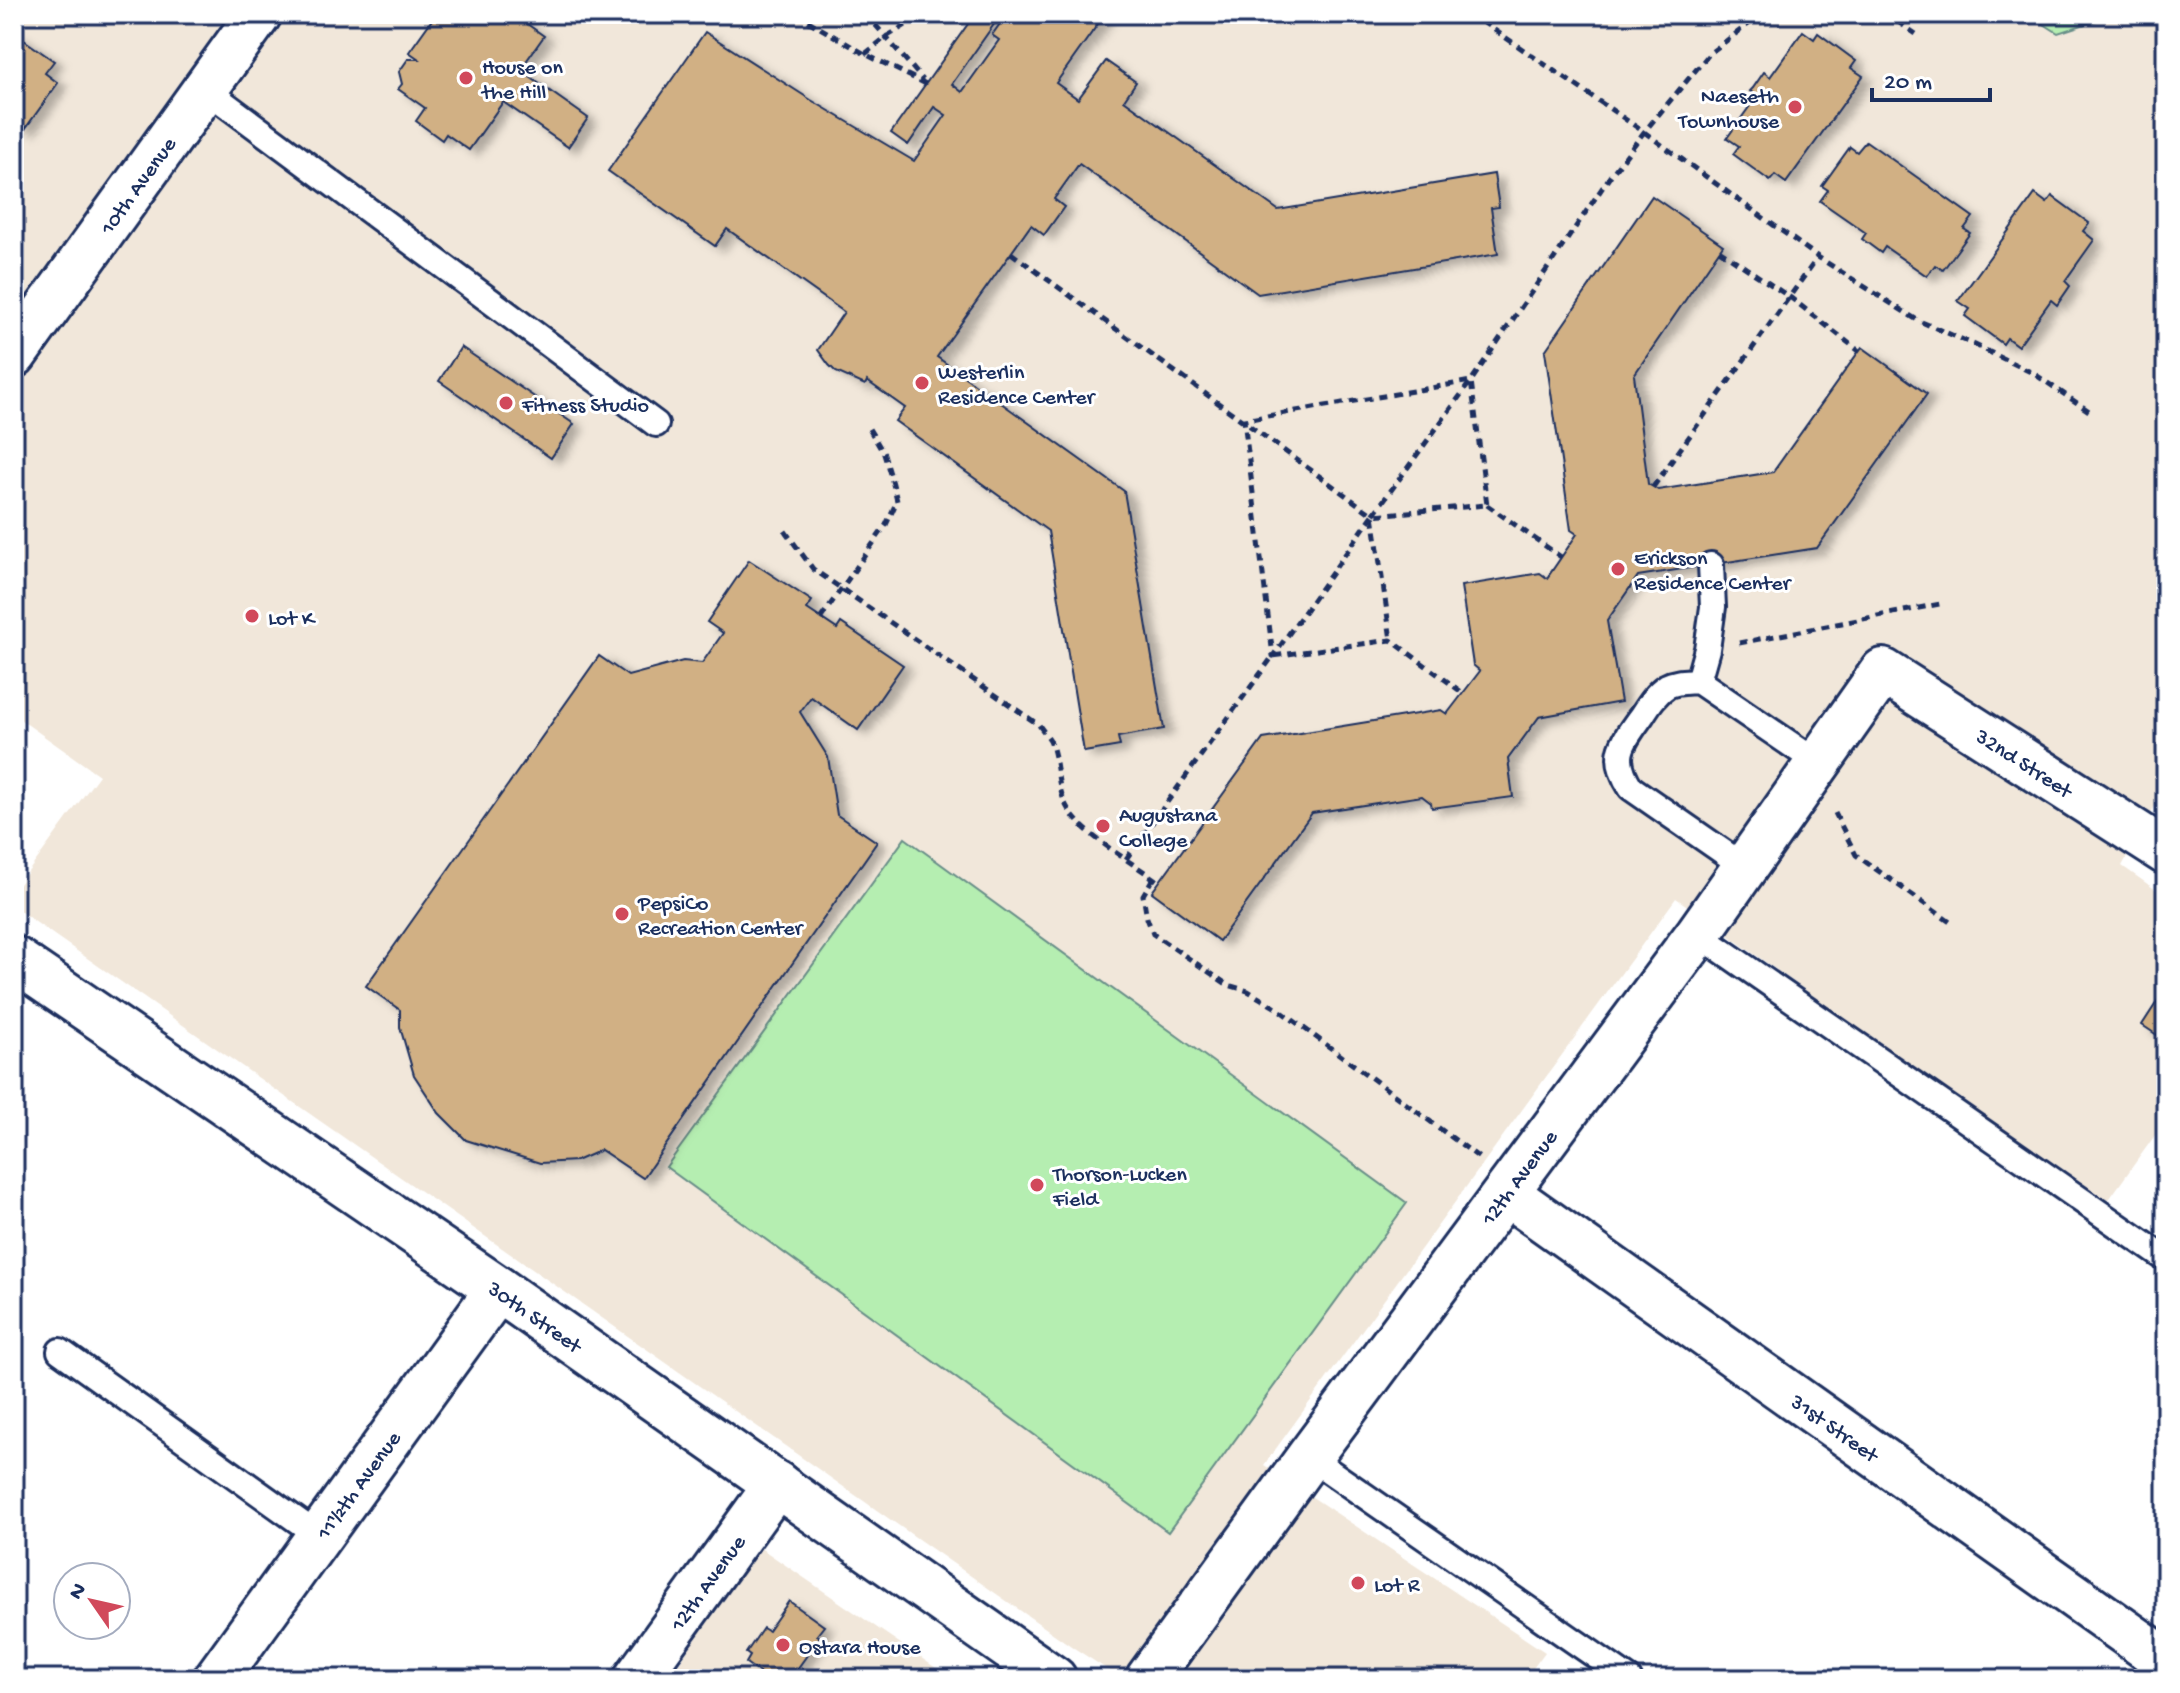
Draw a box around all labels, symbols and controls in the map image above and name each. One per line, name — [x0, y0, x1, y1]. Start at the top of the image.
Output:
scale bar — [1872, 52, 1990, 102]
place label: House on the Hill — [480, 56, 563, 107]
marker: House on the Hill — [457, 69, 475, 87]
text: 20 m — [1884, 69, 1932, 98]
place label: Naeseth Townhouse — [1677, 85, 1780, 136]
marker: Naeseth Townhouse — [1786, 98, 1804, 116]
street label: 10th Avenue — [95, 133, 184, 241]
place label: Westerlin Residence Center — [938, 361, 1097, 412]
marker: Westerlin Residence Center — [913, 374, 931, 392]
marker: Fitness Studio — [497, 394, 515, 412]
place label: Fitness Studio — [521, 394, 649, 420]
place label: Erickson Residence Center — [1634, 547, 1793, 598]
marker: Erickson Residence Center — [1609, 560, 1627, 578]
marker: Lot K — [243, 607, 261, 625]
place label: Lot K — [268, 607, 317, 633]
street label: 32nd Street — [1969, 724, 2078, 807]
place label: Augustana College — [1119, 804, 1218, 855]
marker: Augustana College — [1094, 817, 1112, 835]
place label: PepsiCo Recreation Center — [637, 892, 805, 943]
marker: PepsiCo Recreation Center — [613, 905, 631, 923]
street label: 12th Avenue — [1477, 1126, 1565, 1232]
place label: Thorson-Lucken Field — [1051, 1163, 1187, 1214]
marker: Thorson-Lucken Field — [1028, 1176, 1046, 1194]
street label: 30th Street — [481, 1276, 587, 1362]
street label: 31st Street — [1784, 1389, 1884, 1471]
street label: 11½th Avenue — [312, 1427, 409, 1546]
street label: 12th Avenue — [666, 1531, 753, 1638]
north arrow — [52, 1561, 132, 1641]
marker: Lot R — [1349, 1574, 1367, 1592]
place label: Lot R — [1374, 1574, 1421, 1600]
text: N — [64, 1579, 94, 1605]
marker: Ostara House — [774, 1636, 792, 1654]
place label: Ostara House — [799, 1636, 921, 1662]

